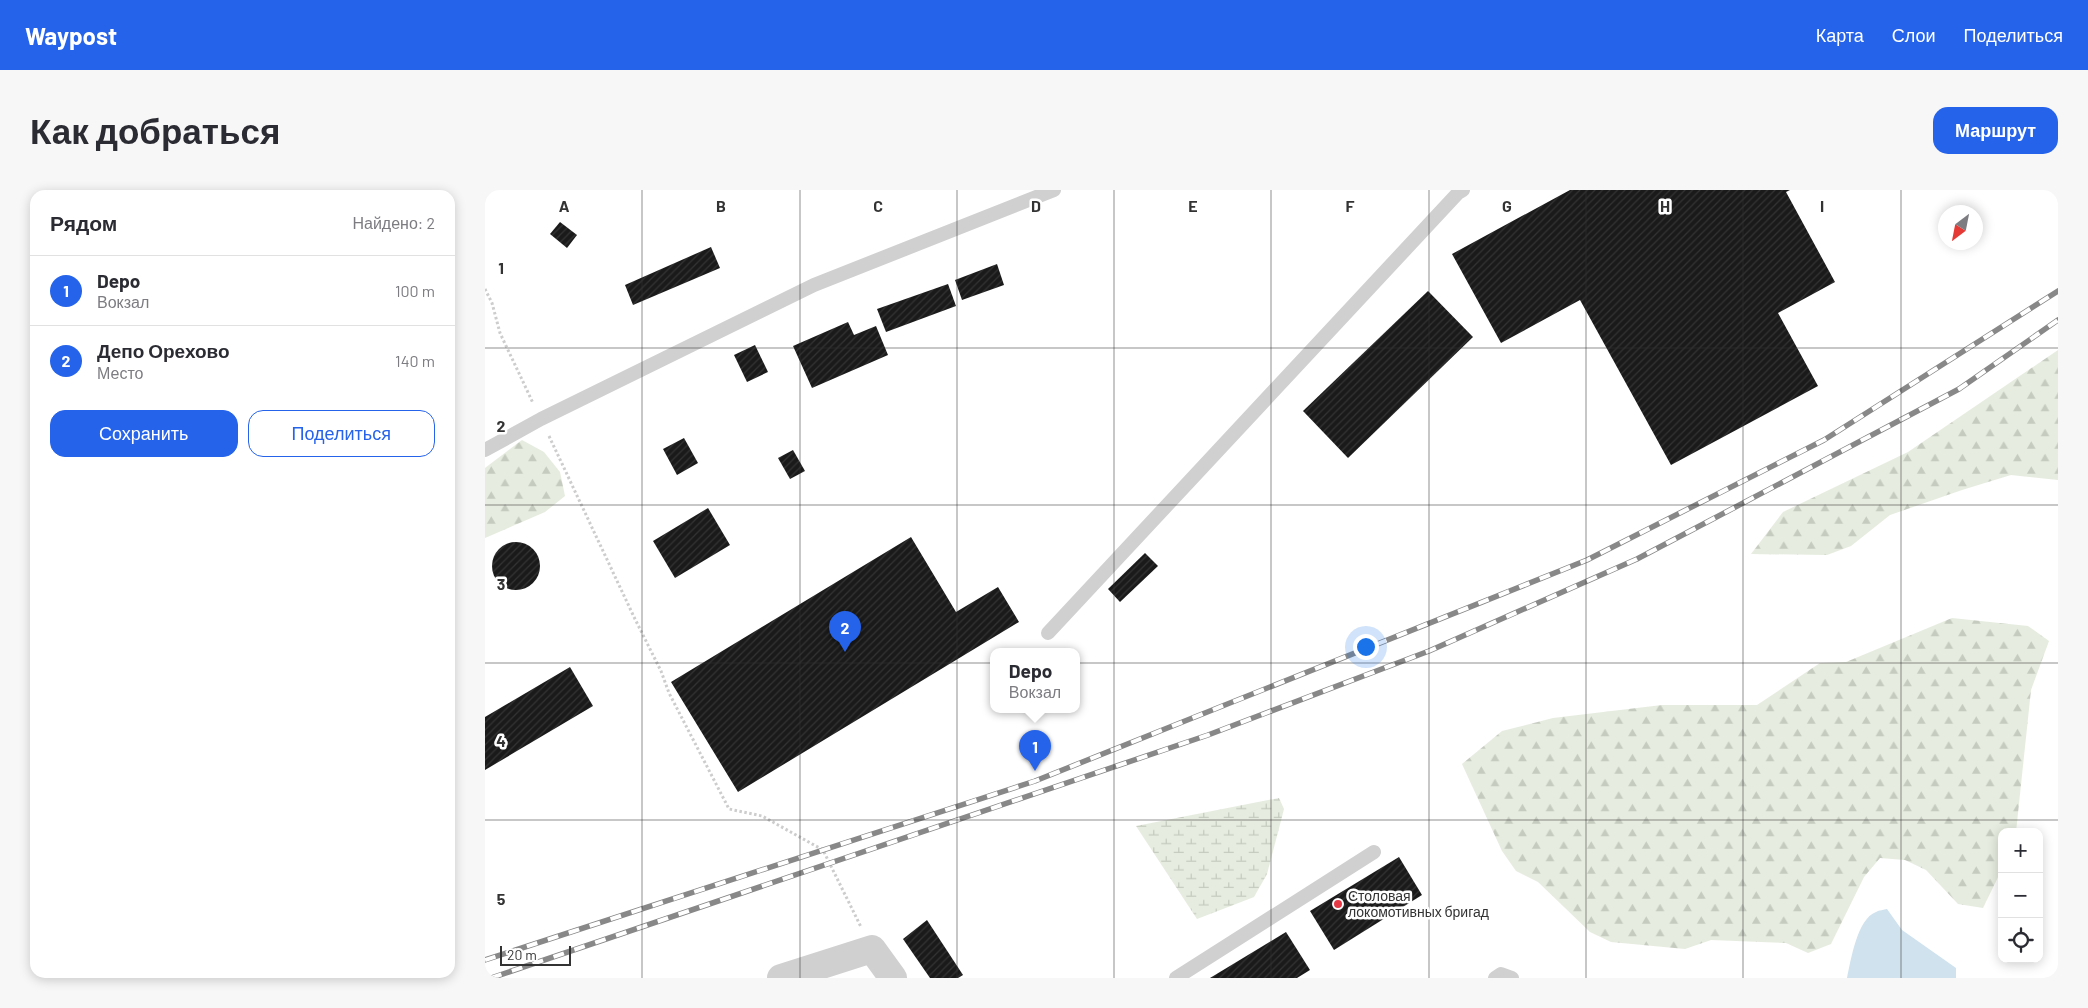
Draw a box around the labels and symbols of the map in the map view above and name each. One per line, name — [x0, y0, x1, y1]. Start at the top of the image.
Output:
text: A — [559, 196, 570, 215]
text: B — [716, 196, 726, 215]
text: C — [873, 196, 883, 215]
text: D — [1031, 196, 1041, 215]
text: E — [1188, 196, 1198, 215]
text: F — [1346, 196, 1355, 215]
text: G — [1502, 196, 1512, 215]
text: H — [1660, 196, 1670, 215]
text: I — [1820, 196, 1824, 215]
north arrow — [1938, 205, 1983, 250]
text: 1 — [498, 258, 504, 277]
text: 2 — [497, 416, 506, 435]
text: 3 — [497, 574, 505, 593]
pin: 2 — [829, 611, 861, 652]
your location — [1353, 634, 1379, 660]
pin: 1 — [1019, 730, 1051, 771]
text: 4 — [496, 731, 506, 750]
place label: Столовая локомотивных бригад — [1348, 887, 1489, 920]
text: 5 — [497, 889, 506, 908]
marker: Столовая локомотивных бригад — [1332, 898, 1344, 910]
scale bar — [500, 943, 571, 966]

